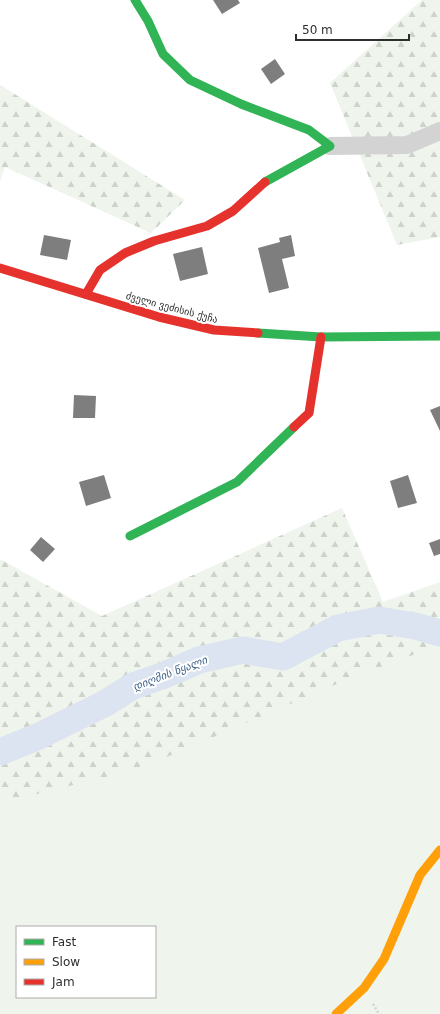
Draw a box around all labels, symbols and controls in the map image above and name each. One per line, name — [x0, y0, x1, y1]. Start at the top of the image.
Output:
scale bar — [296, 16, 409, 42]
text: 50 m — [302, 23, 333, 37]
street label: ძველი ვეძისის ქუჩა — [125, 290, 219, 326]
water label: დიღმის წყალი — [131, 653, 210, 694]
legend — [16, 926, 156, 998]
text: Fast — [52, 935, 76, 949]
text: Slow — [52, 955, 80, 969]
text: Jam — [51, 975, 75, 989]

